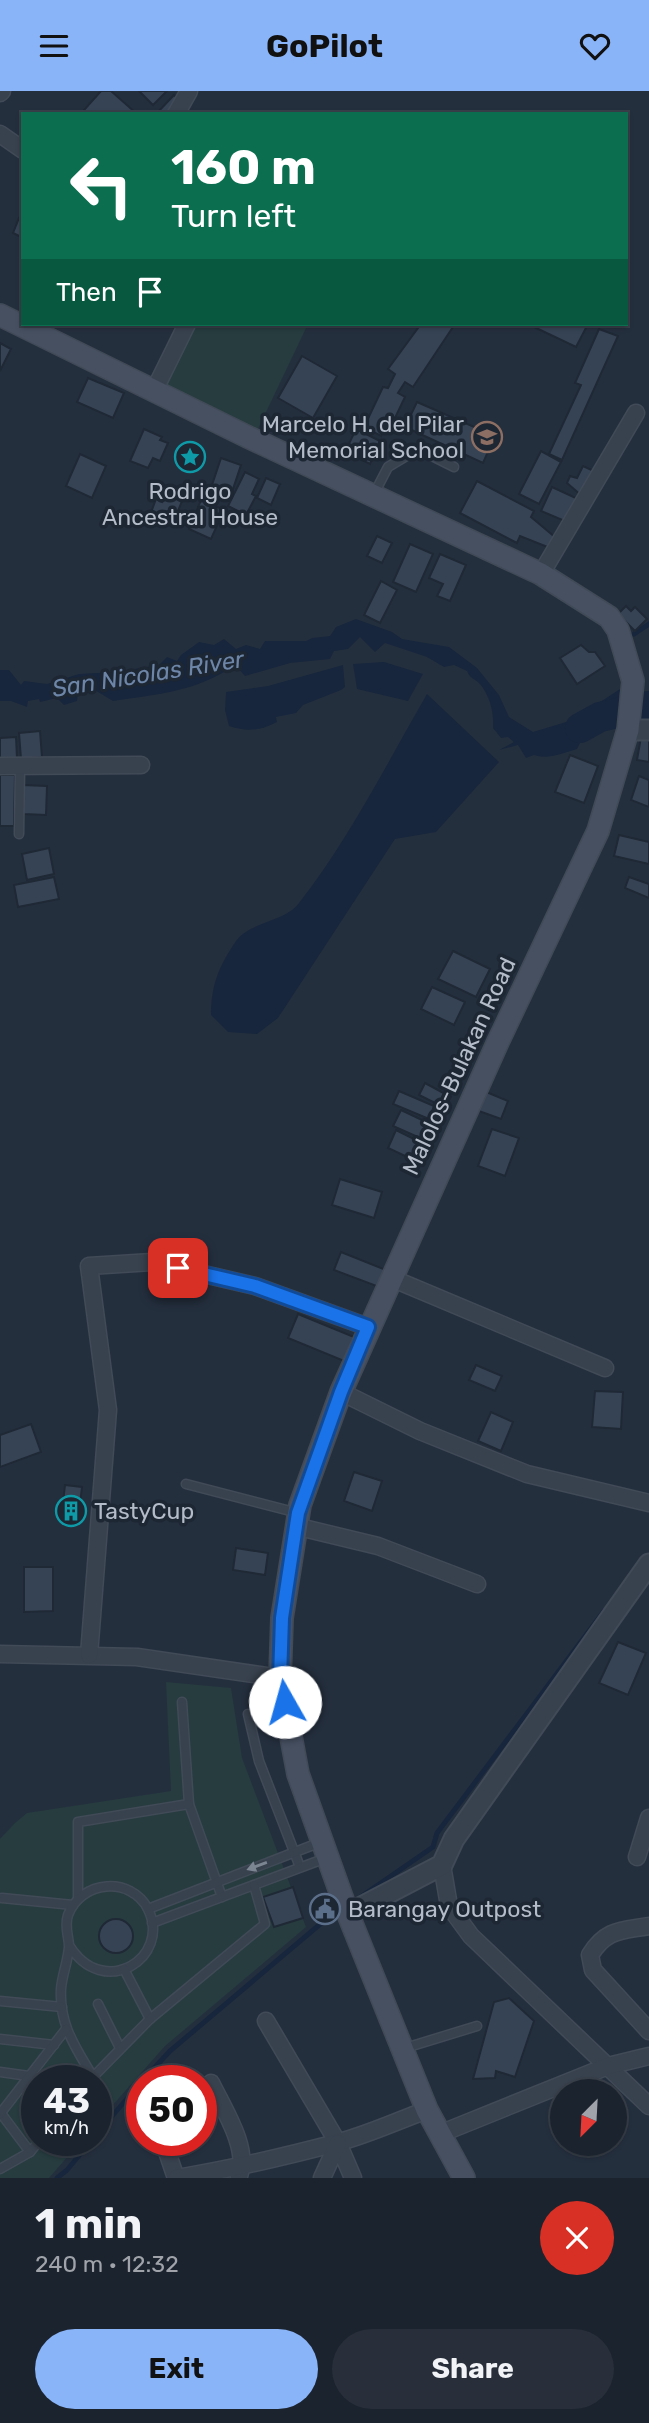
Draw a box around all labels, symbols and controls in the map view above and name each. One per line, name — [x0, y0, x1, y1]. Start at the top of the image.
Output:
icon: menu — [35, 27, 73, 65]
text: GoPilot — [266, 27, 383, 65]
icon: heart — [576, 27, 614, 65]
text: 160 m — [171, 138, 316, 196]
icon: left — [56, 140, 147, 231]
text: Turn left — [171, 197, 296, 235]
icon: arrive — [131, 273, 169, 311]
text: Then — [56, 277, 117, 308]
place label: Marcelo H. del Pilar Memorial School — [262, 410, 464, 464]
school or university icon: Marcelo H. del Pilar Memorial School — [470, 420, 504, 454]
place icon: Rodrigo Ancestral House — [173, 440, 207, 474]
place label: Rodrigo Ancestral House — [102, 477, 278, 531]
water label: San Nicolas River — [50, 645, 247, 703]
street label: Malolos-Bulakan Road — [396, 953, 522, 1179]
pin — [148, 1238, 208, 1298]
icon: arrive — [159, 1249, 197, 1287]
building icon: TastyCup — [54, 1494, 88, 1528]
place label: TastyCup — [94, 1497, 194, 1525]
position arrow — [248, 1665, 322, 1739]
one-way arrow — [247, 1861, 268, 1872]
public building icon: Barangay Outpost — [308, 1892, 342, 1926]
place label: Barangay Outpost — [348, 1895, 541, 1923]
speed limit sign: 50 — [126, 2065, 217, 2156]
north arrow — [550, 2079, 626, 2156]
map controls — [550, 2079, 627, 2156]
text: 43 — [43, 2080, 90, 2122]
text: km/h — [44, 2117, 89, 2139]
text: 1 min — [35, 2199, 142, 2249]
button: close — [540, 2201, 614, 2275]
text: 240 m · 12:32 — [35, 2250, 179, 2278]
button: Exit — [35, 2329, 318, 2409]
button: Share — [332, 2329, 614, 2409]

